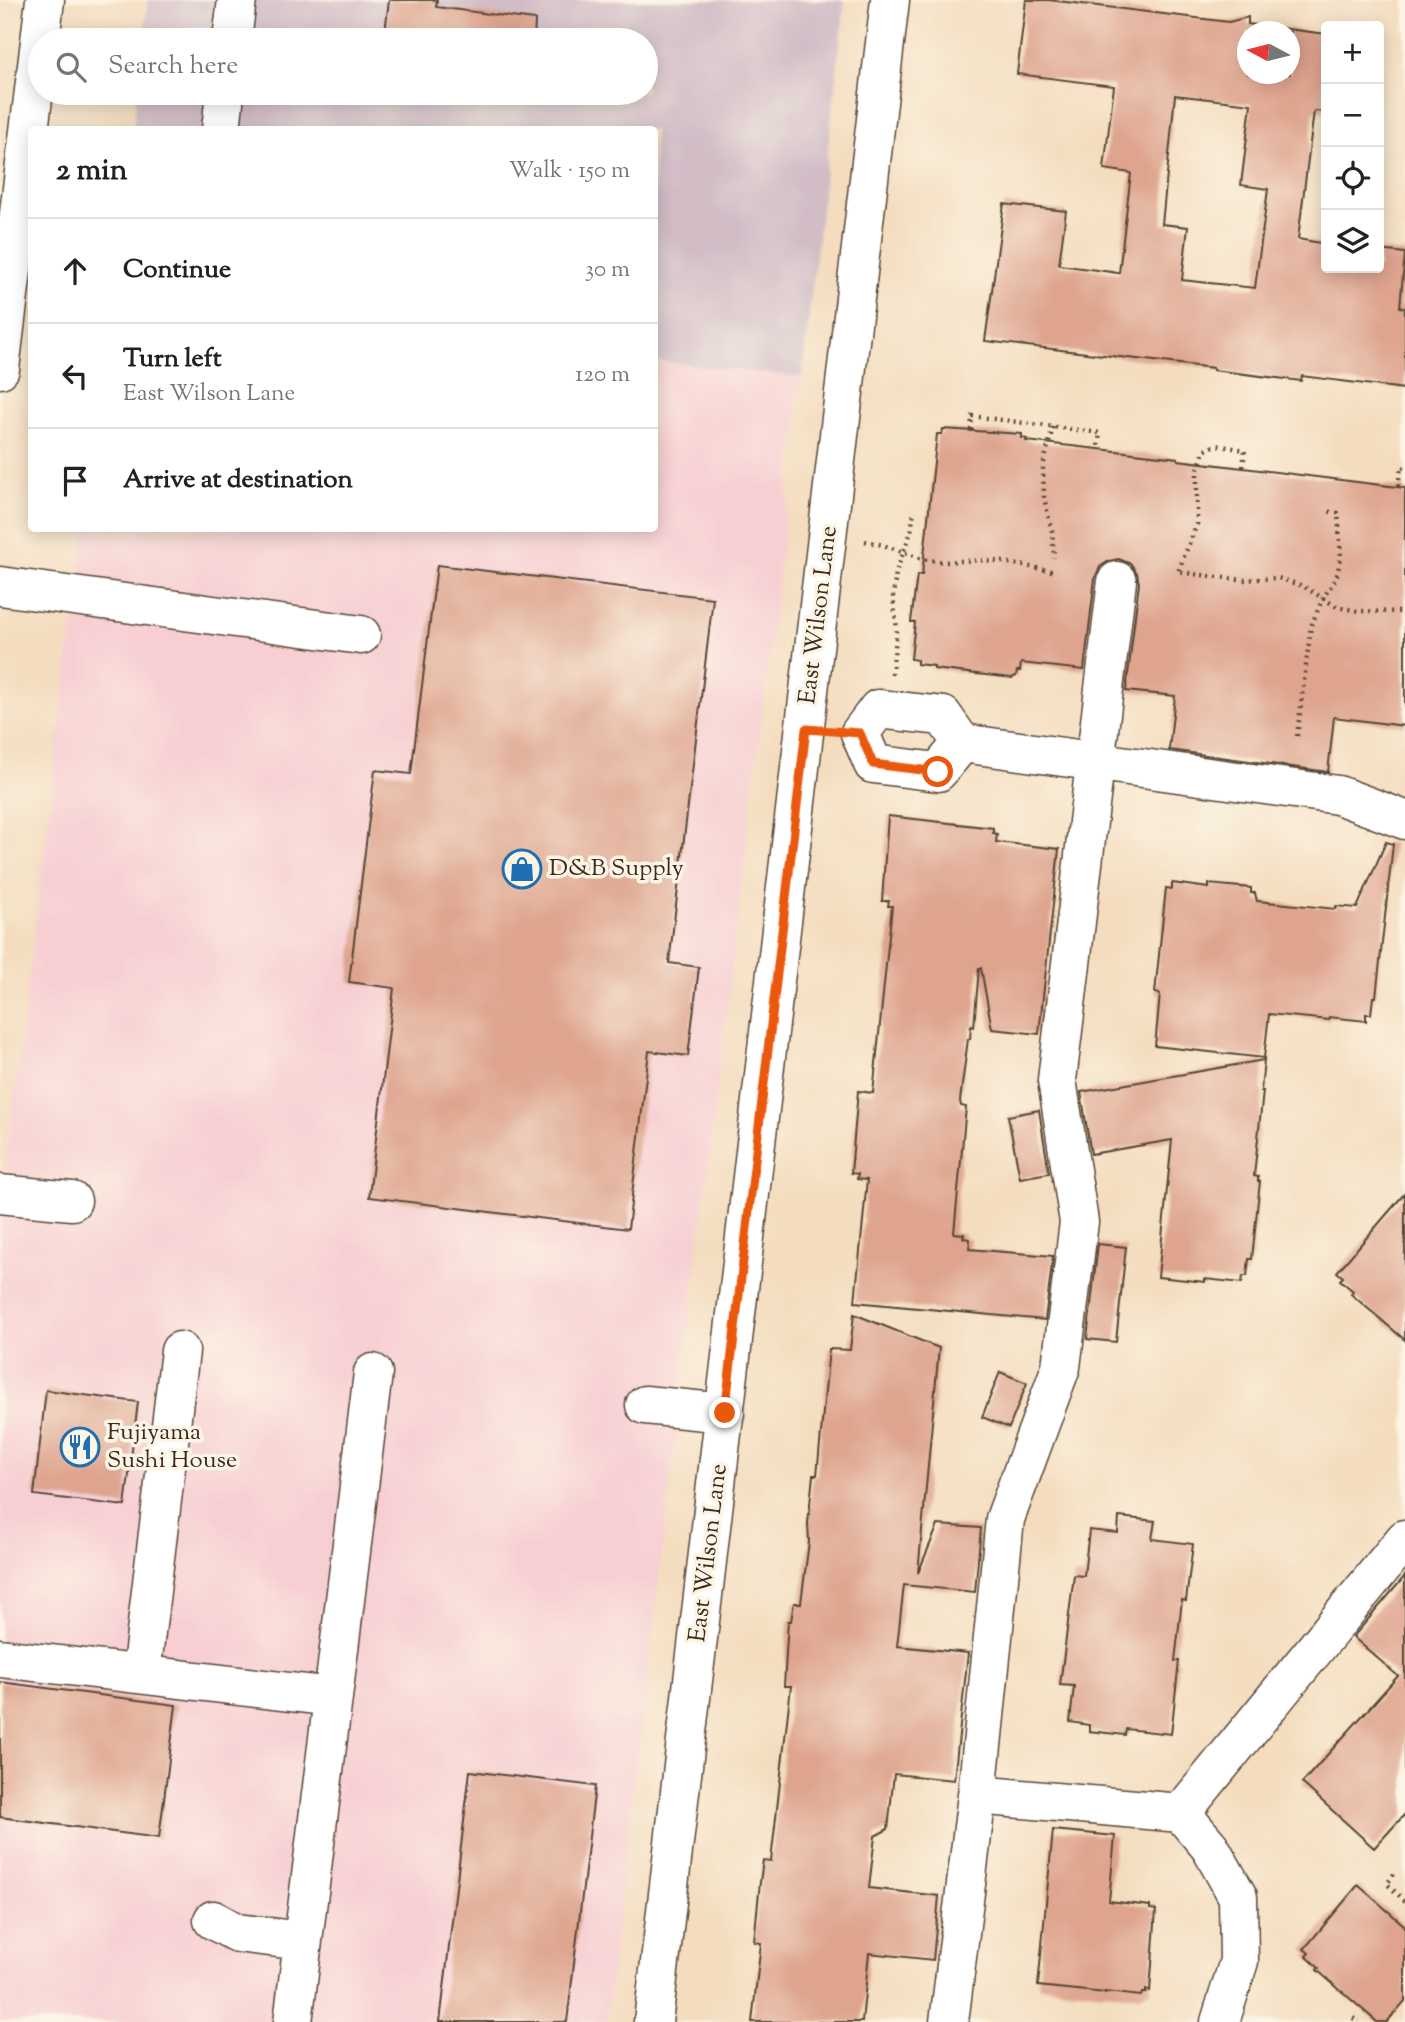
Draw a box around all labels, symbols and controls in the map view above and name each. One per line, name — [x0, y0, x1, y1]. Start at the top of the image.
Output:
north arrow — [1237, 21, 1300, 84]
map controls — [1321, 21, 1384, 273]
button: + — [1321, 21, 1384, 84]
search box — [28, 28, 658, 105]
icon: search — [52, 48, 90, 86]
text: Search here — [108, 48, 238, 85]
button: − — [1321, 84, 1384, 147]
button: locate — [1321, 147, 1384, 210]
text: 2 min — [56, 150, 128, 193]
text: Walk · 150 m — [509, 155, 630, 188]
button: layers — [1321, 210, 1384, 273]
icon: ahead — [56, 252, 94, 290]
text: Continue — [123, 252, 231, 289]
text: 30 m — [585, 254, 630, 287]
text: Turn left — [123, 341, 222, 378]
icon: left — [56, 357, 94, 395]
text: 120 m — [575, 359, 630, 392]
text: East Wilson Lane — [123, 378, 295, 411]
icon: arrive — [56, 462, 94, 500]
text: Arrive at destination — [123, 462, 353, 499]
street label: East Wilson Lane — [791, 524, 847, 706]
route start — [922, 756, 953, 787]
shop icon: D&B Supply — [501, 848, 543, 890]
place label: D&B Supply — [549, 852, 684, 886]
route end — [709, 1397, 740, 1428]
place label: Fujiyama Sushi House — [107, 1416, 237, 1478]
restaurant icon: Fujiyama Sushi House — [59, 1426, 101, 1468]
street label: East Wilson Lane — [681, 1462, 737, 1644]

